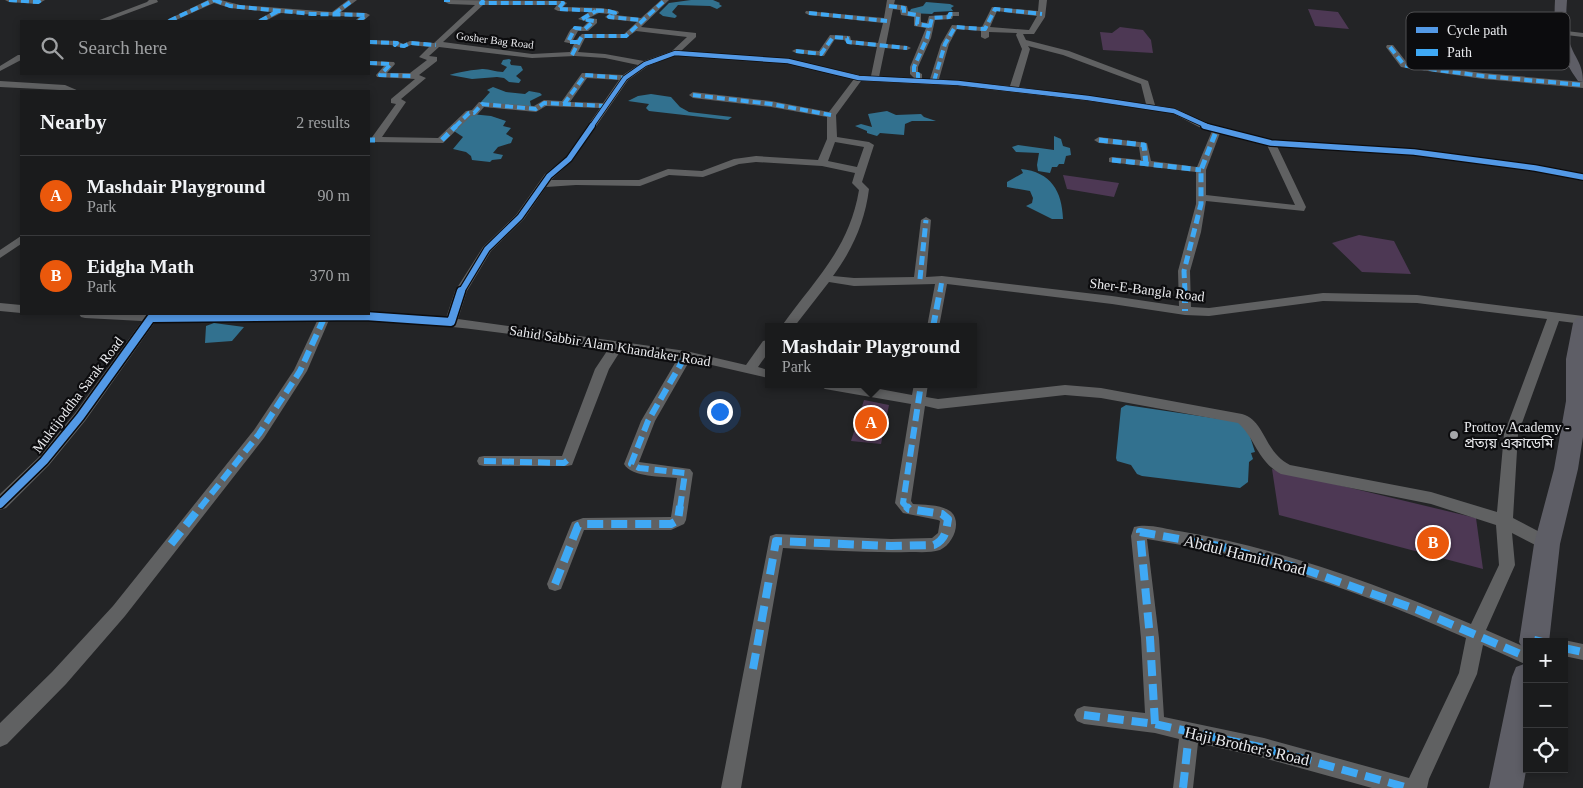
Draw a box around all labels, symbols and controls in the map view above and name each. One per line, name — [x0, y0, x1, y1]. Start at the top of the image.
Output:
legend — [1406, 12, 1570, 70]
search box — [20, 20, 370, 75]
text: Cycle path — [1447, 23, 1507, 38]
street label: Gosher Bag Road — [455, 29, 535, 51]
icon: search — [38, 34, 66, 62]
text: Search here — [78, 37, 167, 58]
text: Path — [1447, 45, 1472, 60]
text: Nearby — [40, 110, 107, 134]
text: 2 results — [296, 114, 350, 131]
text: Mashdair Playground — [87, 176, 265, 197]
text: A — [50, 187, 62, 204]
text: 90 m — [318, 187, 350, 204]
text: Park — [87, 198, 116, 215]
text: Eidgha Math — [87, 256, 194, 277]
text: B — [51, 267, 61, 284]
text: 370 m — [310, 267, 350, 284]
street label: Sher-E-Bangla Road — [1089, 275, 1205, 305]
text: Park — [87, 278, 116, 295]
street label: Sahid Sabbir Alam Khandaker Road — [508, 323, 712, 369]
popup — [765, 323, 977, 388]
street label: Muktijoddha Sarak Road — [30, 334, 126, 456]
text: Mashdair Playground — [782, 336, 960, 357]
text: Park — [782, 358, 811, 375]
your location — [707, 399, 733, 425]
pin: A — [855, 404, 887, 442]
place label: Prottoy Academy - প্রত্যয় একাডেমি — [1464, 420, 1570, 451]
marker: Prottoy Academy - প্রত্যয় একাডেমি — [1448, 429, 1460, 441]
pin: B — [1417, 524, 1449, 562]
street label: Abdul Hamid Road — [1182, 532, 1308, 578]
map controls — [1523, 638, 1568, 773]
button: + — [1523, 638, 1568, 683]
button: − — [1523, 683, 1568, 728]
street label: Haji Brother's Road — [1183, 723, 1311, 770]
button: locate — [1523, 728, 1568, 773]

